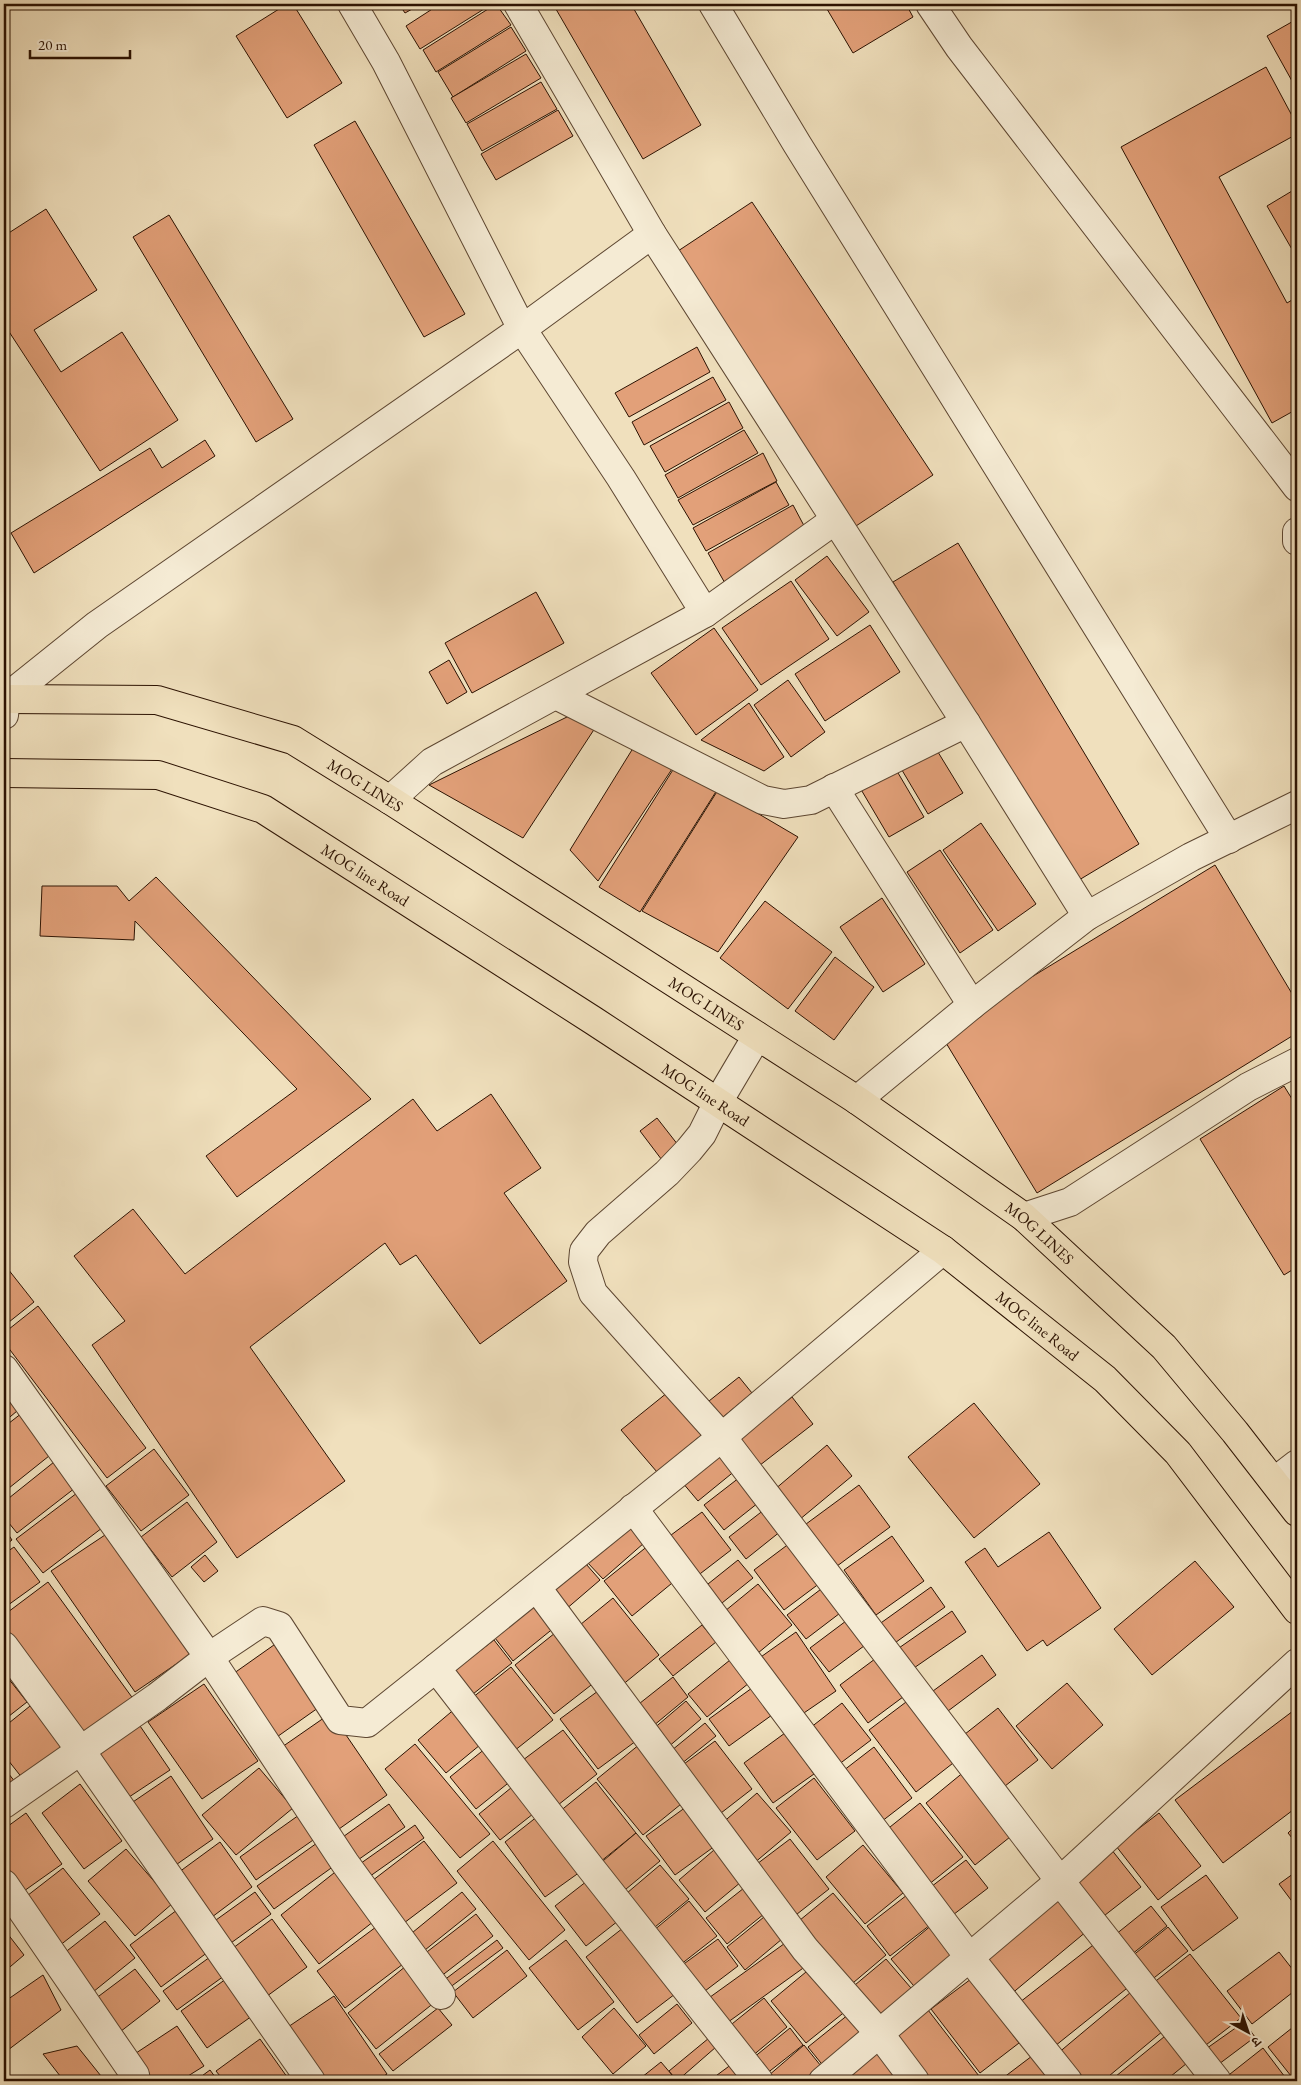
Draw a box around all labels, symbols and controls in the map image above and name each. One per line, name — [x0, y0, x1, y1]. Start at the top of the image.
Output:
scale bar — [30, 28, 130, 60]
text: 20 m — [38, 35, 67, 54]
street label: MOG LINES — [323, 754, 407, 817]
street label: MOG line Road — [317, 839, 414, 911]
street label: MOG LINES — [665, 972, 748, 1036]
street label: MOG line Road — [658, 1058, 754, 1132]
street label: MOG LINES — [1001, 1197, 1078, 1269]
street label: MOG line Road — [992, 1286, 1084, 1366]
north arrow — [1224, 2008, 1274, 2058]
text: उ — [1247, 2032, 1266, 2052]

